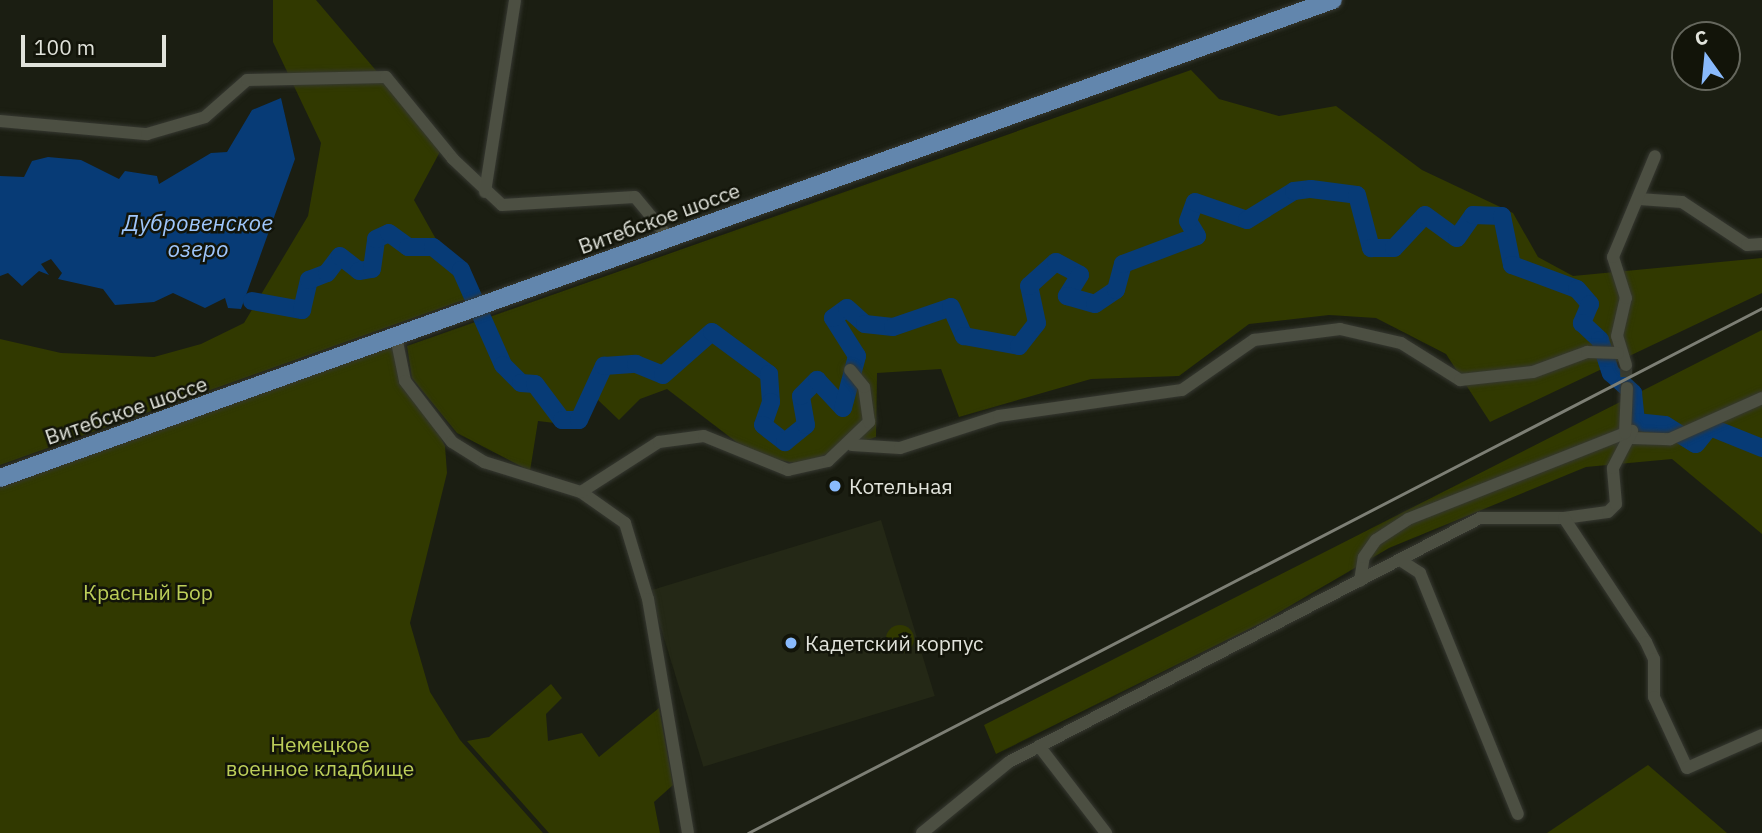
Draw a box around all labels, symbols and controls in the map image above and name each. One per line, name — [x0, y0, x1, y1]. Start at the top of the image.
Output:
scale bar — [24, 21, 170, 65]
north arrow — [1671, 21, 1741, 91]
text: С — [1692, 24, 1710, 51]
text: 100 m — [34, 33, 95, 61]
street label: Витебское шоссе — [575, 177, 743, 259]
water label: Дубровенское озеро — [123, 208, 273, 262]
street label: Витебское шоссе — [41, 370, 211, 450]
place label: Котельная — [849, 473, 953, 499]
marker: Котельная — [827, 478, 843, 494]
park label: Красный Бор — [83, 579, 213, 605]
place label: Кадетский корпус — [805, 630, 984, 656]
marker: Кадетский корпус — [783, 635, 799, 651]
park label: Немецкое военное кладбище — [226, 731, 414, 781]

